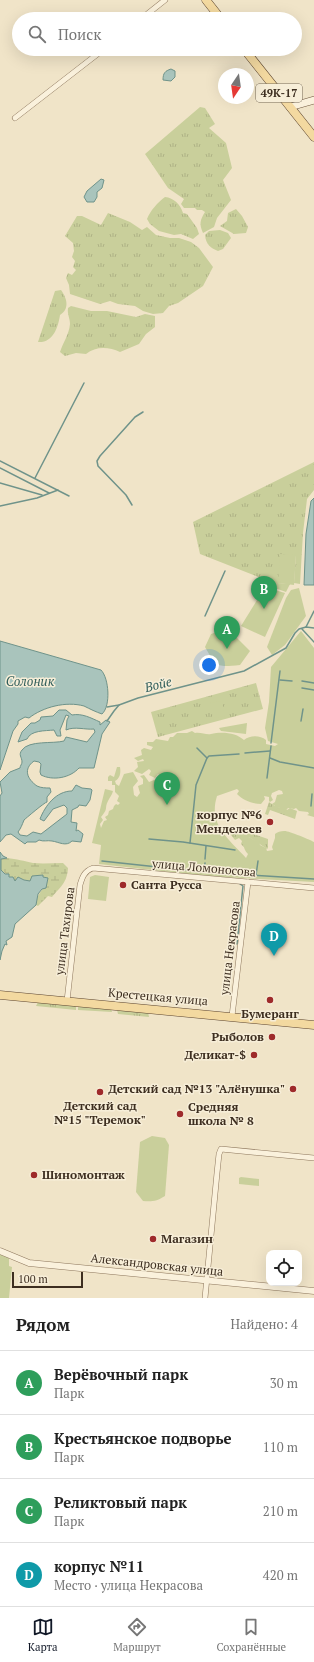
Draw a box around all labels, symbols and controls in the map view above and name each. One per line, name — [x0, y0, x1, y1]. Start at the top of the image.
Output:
search box — [12, 12, 302, 56]
icon: search — [26, 23, 48, 45]
text: Поиск — [58, 24, 101, 44]
north arrow — [218, 68, 254, 104]
road number: 49К-17 — [256, 84, 302, 102]
pin: B — [251, 576, 277, 609]
pin: A — [214, 616, 240, 649]
your location — [199, 655, 219, 675]
water label: Солоник — [6, 672, 55, 690]
water label: Войе — [142, 672, 174, 696]
pin: C — [154, 772, 180, 805]
place label: корпус №6 Менделеев — [196, 807, 262, 836]
marker: корпус №6 Менделеев — [265, 817, 275, 827]
street label: улица Ломоносова — [150, 855, 257, 880]
place label: Санта Русса — [131, 877, 202, 892]
marker: Санта Русса — [118, 880, 128, 890]
street label: улица Тахирова — [52, 886, 77, 977]
street label: улица Некрасова — [216, 900, 243, 997]
pin: D — [261, 923, 287, 956]
street label: Крестецкая улица — [107, 985, 209, 1008]
marker: Бумеранг — [265, 995, 275, 1005]
place label: Бумеранг — [241, 1006, 299, 1021]
place label: Рыболов — [211, 1029, 264, 1044]
marker: Рыболов — [267, 1032, 277, 1042]
place label: Деликат-$ — [184, 1047, 246, 1062]
marker: Деликат-$ — [249, 1050, 259, 1060]
place label: Детский сад №13 "Алёнушка" — [108, 1081, 285, 1096]
marker: Детский сад №13 "Алёнушка" — [288, 1084, 298, 1094]
marker: Детский сад №15 "Теремок" — [95, 1087, 105, 1097]
place label: Детский сад №15 "Теремок" — [54, 1098, 146, 1127]
place label: Средняя школа № 8 — [188, 1099, 254, 1128]
marker: Средняя школа № 8 — [175, 1109, 185, 1119]
place label: Шиномонтаж — [42, 1167, 125, 1182]
marker: Шиномонтаж — [29, 1170, 39, 1180]
place label: Магазин — [161, 1231, 213, 1246]
marker: Магазин — [148, 1234, 158, 1244]
street label: Александровская улица — [90, 1250, 224, 1279]
map controls — [266, 1250, 302, 1286]
button: locate — [266, 1250, 302, 1286]
scale bar — [12, 1270, 83, 1289]
text: 100 m — [18, 1272, 48, 1286]
text: Рядом — [16, 1313, 70, 1336]
text: Найдено: 4 — [231, 1315, 298, 1333]
text: Верёвочный парк — [54, 1364, 188, 1384]
text: A — [24, 1374, 34, 1392]
text: 30 m — [270, 1374, 298, 1392]
text: Парк — [54, 1384, 84, 1402]
text: Крестьянское подворье — [54, 1428, 232, 1448]
text: B — [25, 1438, 33, 1456]
text: 110 m — [263, 1438, 298, 1456]
text: Парк — [54, 1448, 84, 1466]
text: Реликтовый парк — [54, 1492, 187, 1512]
text: C — [25, 1502, 33, 1520]
text: 210 m — [263, 1502, 298, 1520]
text: Парк — [54, 1512, 84, 1530]
text: корпус №11 — [54, 1556, 144, 1576]
text: D — [24, 1566, 34, 1584]
text: 420 m — [263, 1566, 298, 1584]
text: Место · улица Некрасова — [54, 1576, 203, 1594]
tab: Карта — [28, 1616, 58, 1654]
tab: Маршрут — [113, 1616, 161, 1654]
tab: Сохранённые — [216, 1616, 286, 1654]

